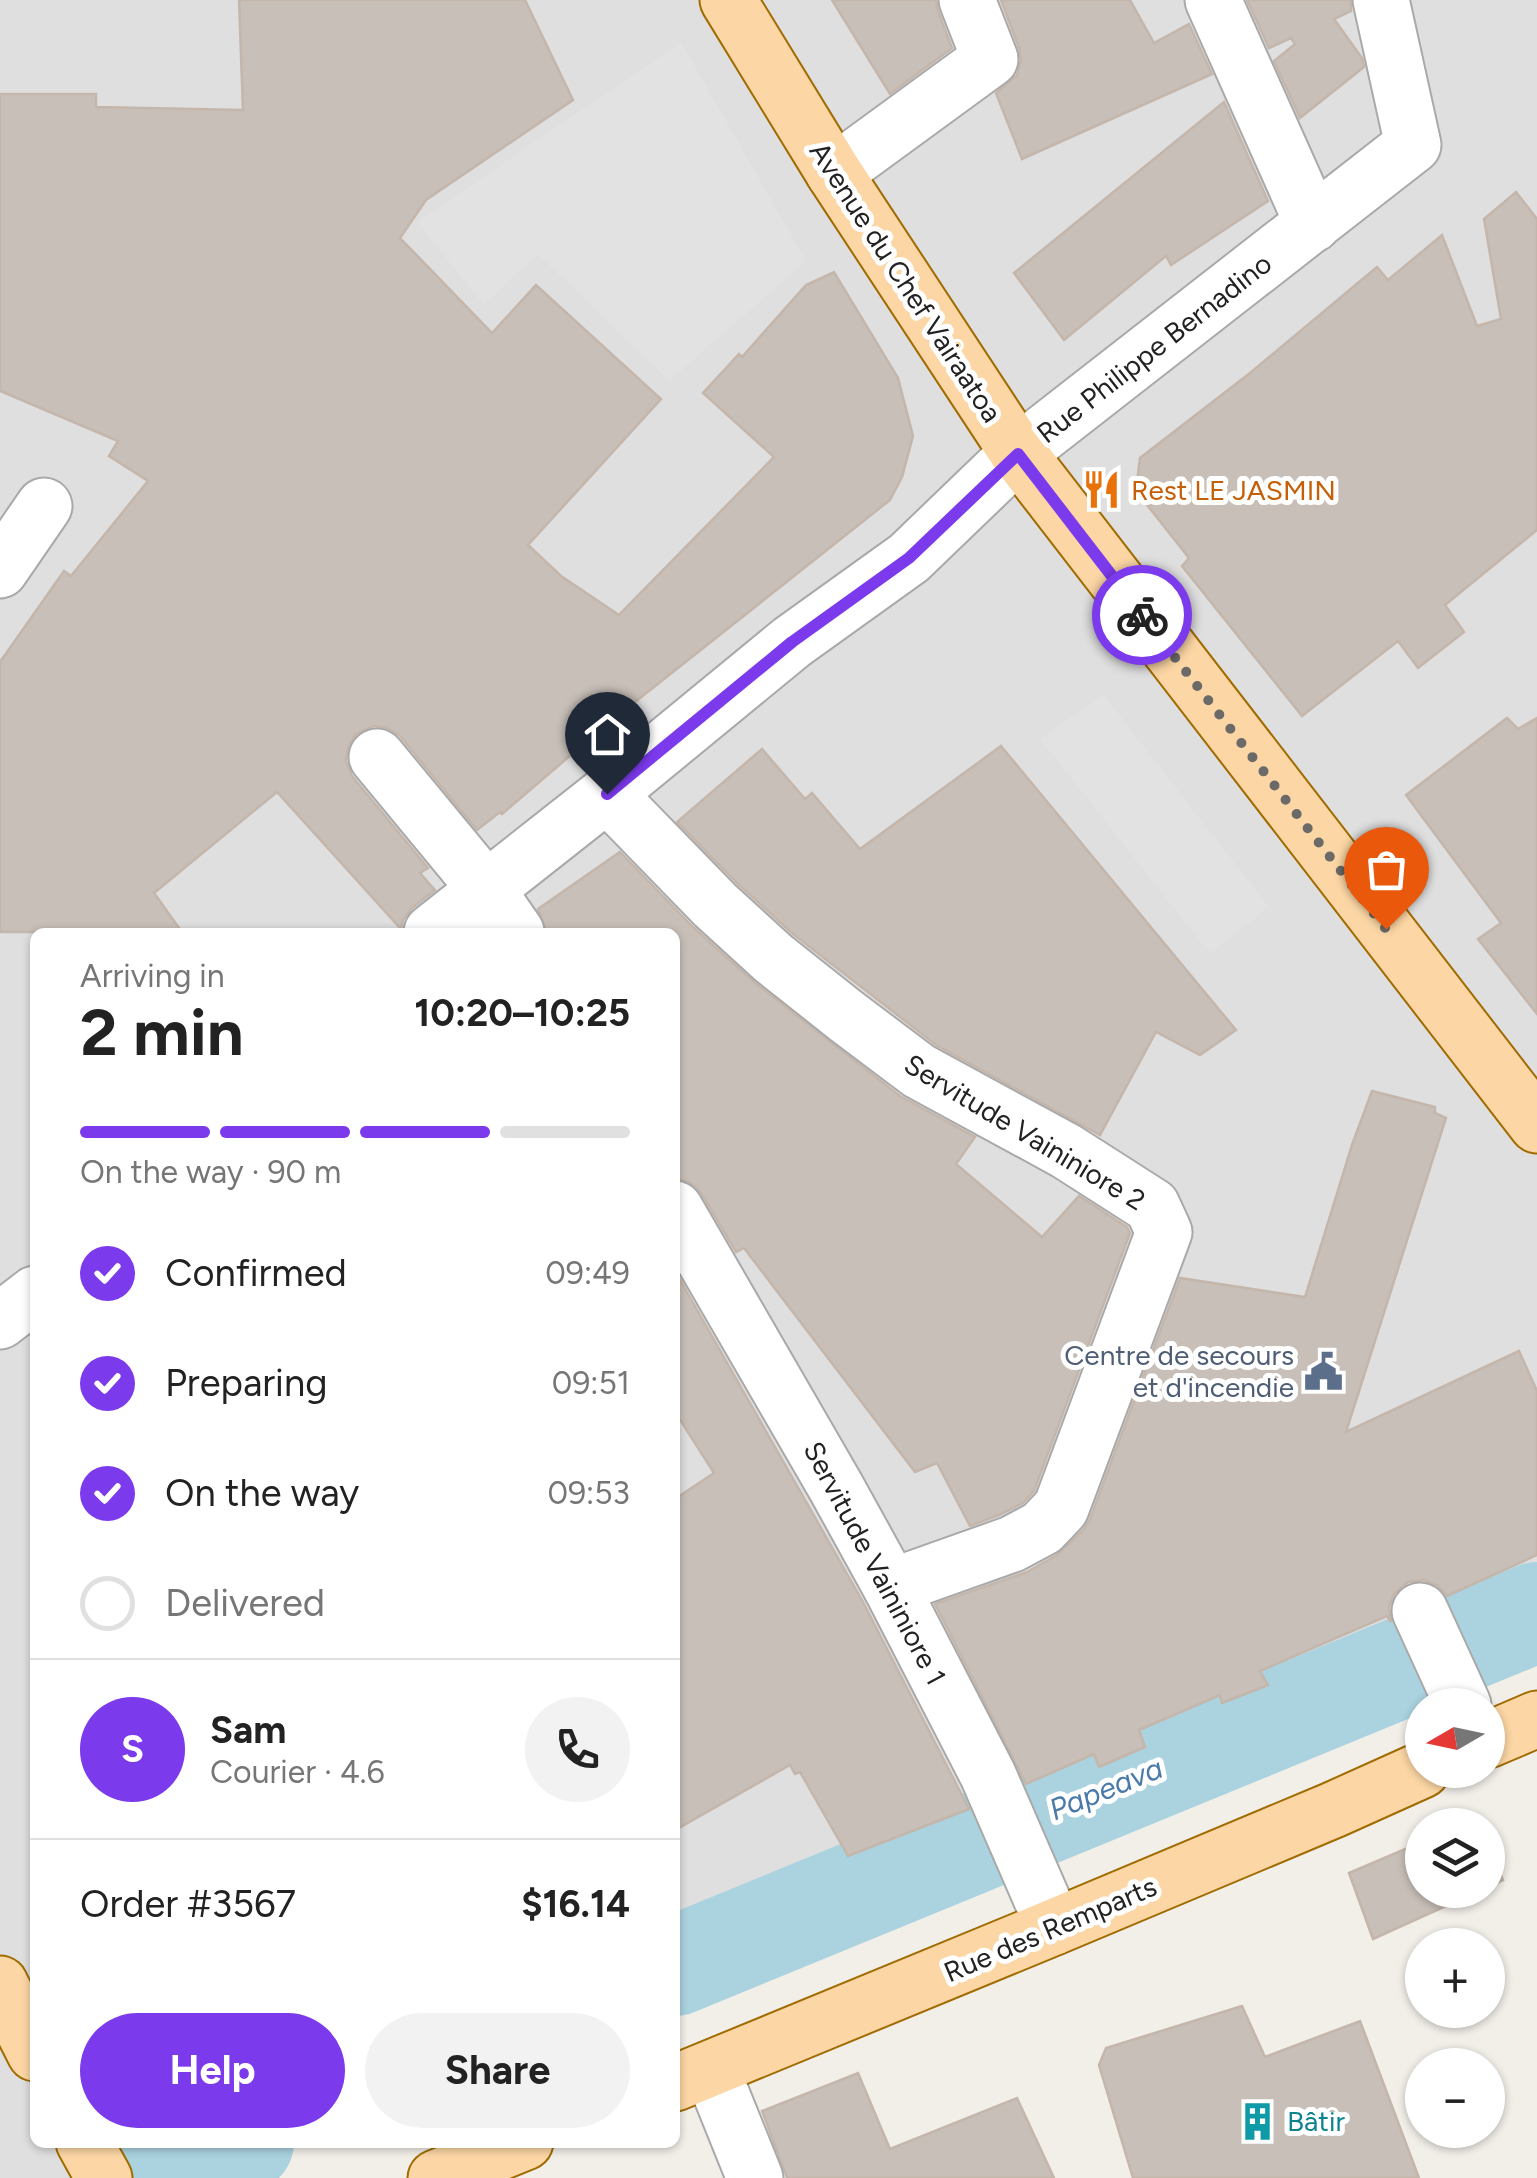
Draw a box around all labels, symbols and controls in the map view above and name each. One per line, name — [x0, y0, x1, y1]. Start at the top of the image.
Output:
street label: Avenue du Chef Vairaatoa — [803, 136, 1009, 428]
street label: Rue Philippe Bernadino — [1030, 246, 1278, 450]
restaurant icon: Rest LE JASMIN — [1080, 469, 1122, 511]
place label: Rest LE JASMIN — [1131, 473, 1336, 507]
courier — [1092, 565, 1192, 665]
icon: bike — [1115, 588, 1170, 643]
pin — [565, 692, 650, 795]
icon: home — [580, 707, 635, 762]
pin — [1344, 827, 1429, 930]
icon: bag — [1359, 842, 1414, 897]
text: Arriving in — [80, 957, 225, 995]
text: 10:20–10:25 — [414, 990, 630, 1036]
text: 2 min — [80, 993, 244, 1071]
street label: Servitude Vaininiore 2 — [899, 1047, 1151, 1217]
text: On the way · 90 m — [80, 1153, 341, 1191]
icon: check — [80, 1246, 135, 1301]
text: Confirmed — [165, 1250, 347, 1296]
text: 09:49 — [545, 1254, 630, 1292]
place label: Centre de secours et d'incendie — [1064, 1338, 1294, 1404]
public building icon: Centre de secours et d'incendie — [1303, 1350, 1345, 1392]
icon: check — [80, 1356, 135, 1411]
text: Preparing — [165, 1360, 327, 1406]
text: 09:51 — [552, 1364, 630, 1402]
street label: Servitude Vaininiore 1 — [796, 1436, 954, 1690]
icon: check — [80, 1466, 135, 1521]
text: On the way — [165, 1470, 359, 1516]
text: 09:53 — [547, 1474, 630, 1512]
text: Delivered — [165, 1580, 325, 1626]
north arrow — [1405, 1688, 1505, 1788]
map controls — [1405, 1688, 1505, 2148]
button: phone — [525, 1697, 630, 1802]
text: Sam — [210, 1707, 286, 1753]
text: S — [121, 1726, 144, 1772]
water label: Papeava — [1044, 1749, 1168, 1828]
text: Courier · 4.6 — [210, 1753, 385, 1791]
button: layers — [1405, 1808, 1505, 1908]
street label: Rue des Remparts — [939, 1869, 1161, 1989]
text: Order #3567 — [80, 1881, 296, 1927]
text: $16.14 — [521, 1881, 630, 1927]
button: + — [1405, 1928, 1505, 2028]
button: Help — [80, 2013, 345, 2128]
button: Share — [365, 2013, 630, 2128]
button: − — [1405, 2048, 1505, 2148]
building icon: Bâtir — [1236, 2100, 1278, 2142]
place label: Bâtir — [1287, 2104, 1345, 2138]

